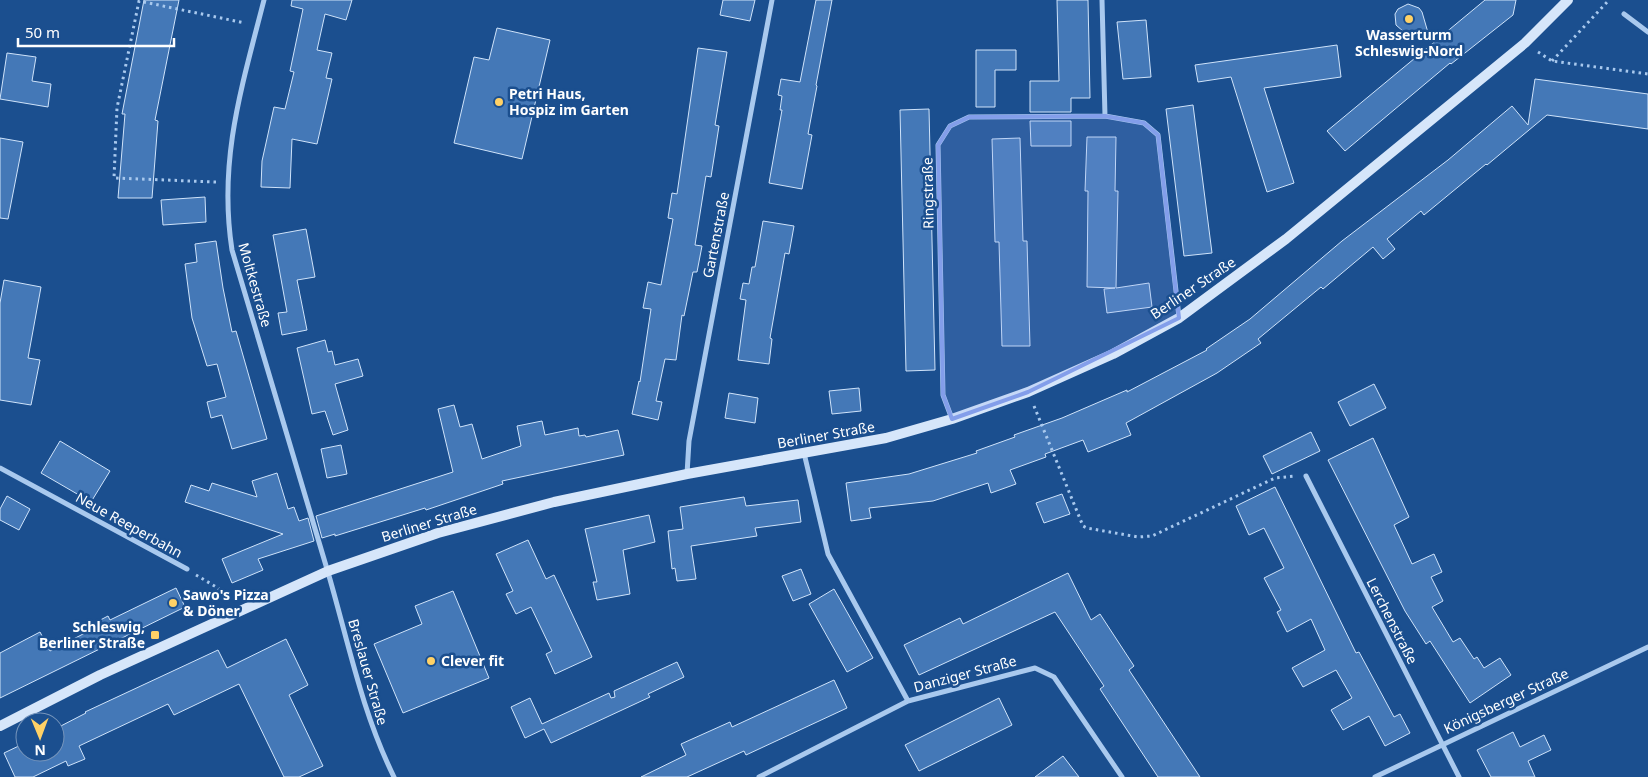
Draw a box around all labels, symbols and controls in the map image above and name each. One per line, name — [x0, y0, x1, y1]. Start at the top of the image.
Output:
marker: Wasserturm Schleswig-Nord — [1403, 13, 1415, 25]
scale bar — [18, 15, 174, 47]
text: 50 m — [25, 22, 60, 42]
place label: Wasserturm Schleswig-Nord — [1355, 25, 1463, 60]
place label: Petri Haus, Hospiz im Garten — [509, 84, 629, 119]
marker: Petri Haus, Hospiz im Garten — [493, 96, 505, 108]
street label: Ringstraße — [917, 157, 938, 229]
street label: Gartenstraße — [698, 190, 733, 280]
street label: Moltkestraße — [234, 240, 277, 329]
street label: Berliner Straße — [1146, 252, 1239, 323]
street label: Berliner Straße — [776, 417, 876, 452]
street label: Neue Reeperbahn — [72, 487, 186, 562]
street label: Berliner Straße — [379, 499, 479, 546]
street label: Lerchenstraße — [1363, 574, 1422, 667]
place label: Sawo's Pizza & Döner — [183, 585, 269, 620]
marker: Sawo's Pizza & Döner — [167, 597, 179, 609]
place label: Schleswig, Berliner Straße — [39, 617, 145, 652]
street label: Breslauer Straße — [344, 617, 393, 727]
marker: Schleswig, Berliner Straße — [149, 629, 161, 641]
place label: Clever fit — [441, 651, 504, 670]
street label: Danziger Straße — [911, 651, 1018, 696]
marker: Clever fit — [425, 655, 437, 667]
street label: Königsberger Straße — [1440, 663, 1571, 738]
north arrow — [15, 712, 65, 762]
text: N — [34, 741, 46, 760]

